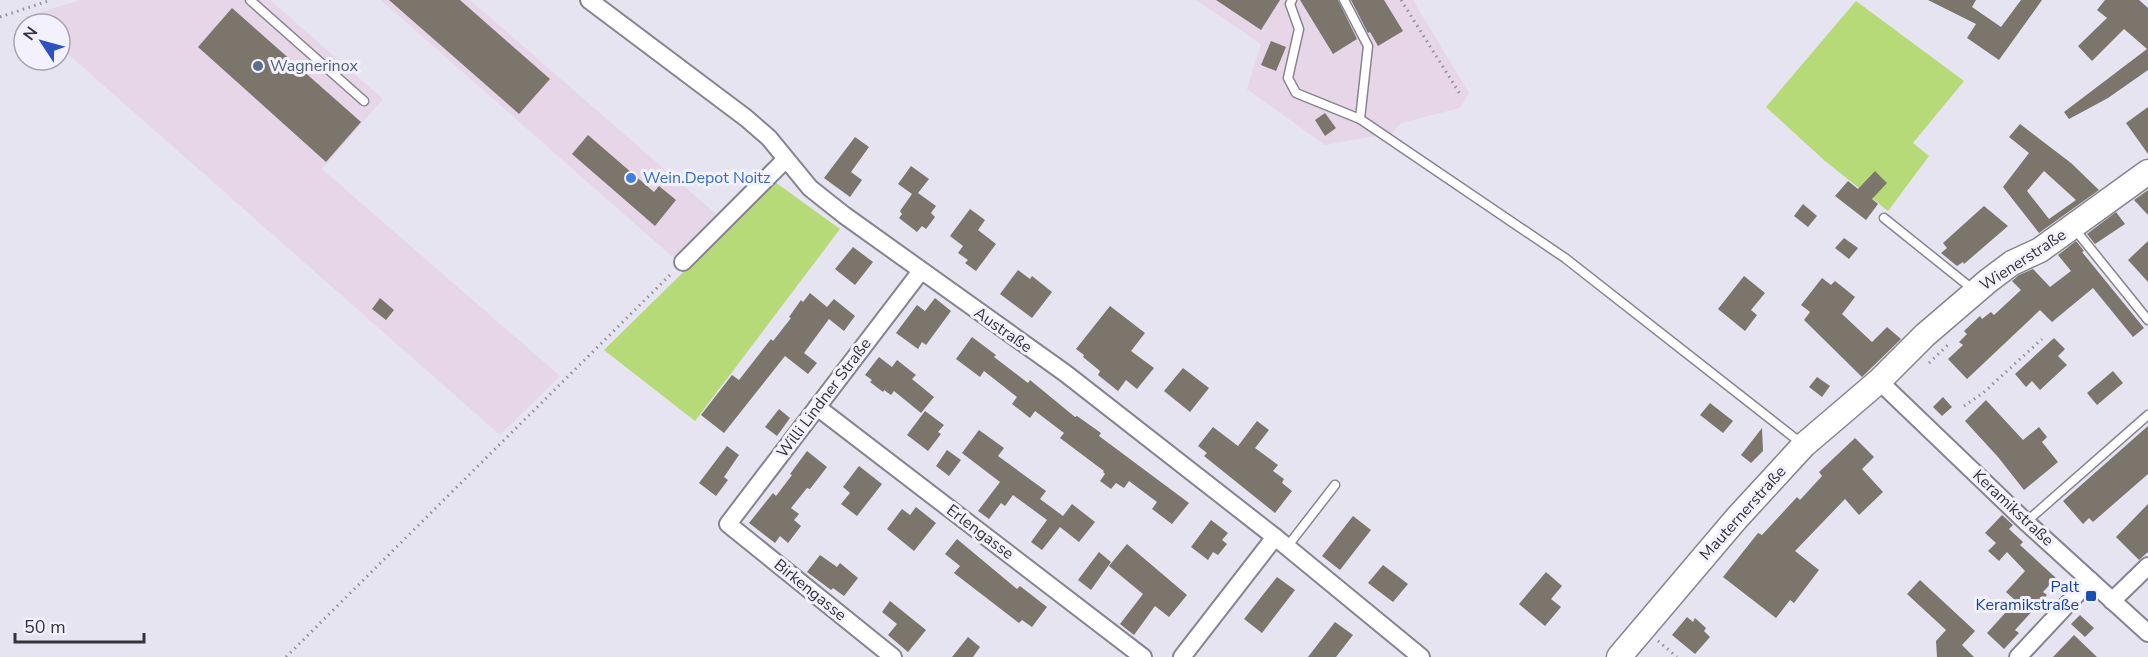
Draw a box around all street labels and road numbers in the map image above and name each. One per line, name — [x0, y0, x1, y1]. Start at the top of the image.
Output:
street label: Wienerstraße — [1976, 224, 2070, 296]
street label: Austraße — [970, 302, 1036, 358]
street label: Willi Lindner Straße — [772, 334, 876, 462]
street label: Mauternerstraße — [1695, 461, 1791, 565]
street label: Keramikstraße — [1968, 465, 2058, 551]
street label: Erlengasse — [942, 499, 1018, 565]
street label: Birkengasse — [769, 554, 851, 626]

